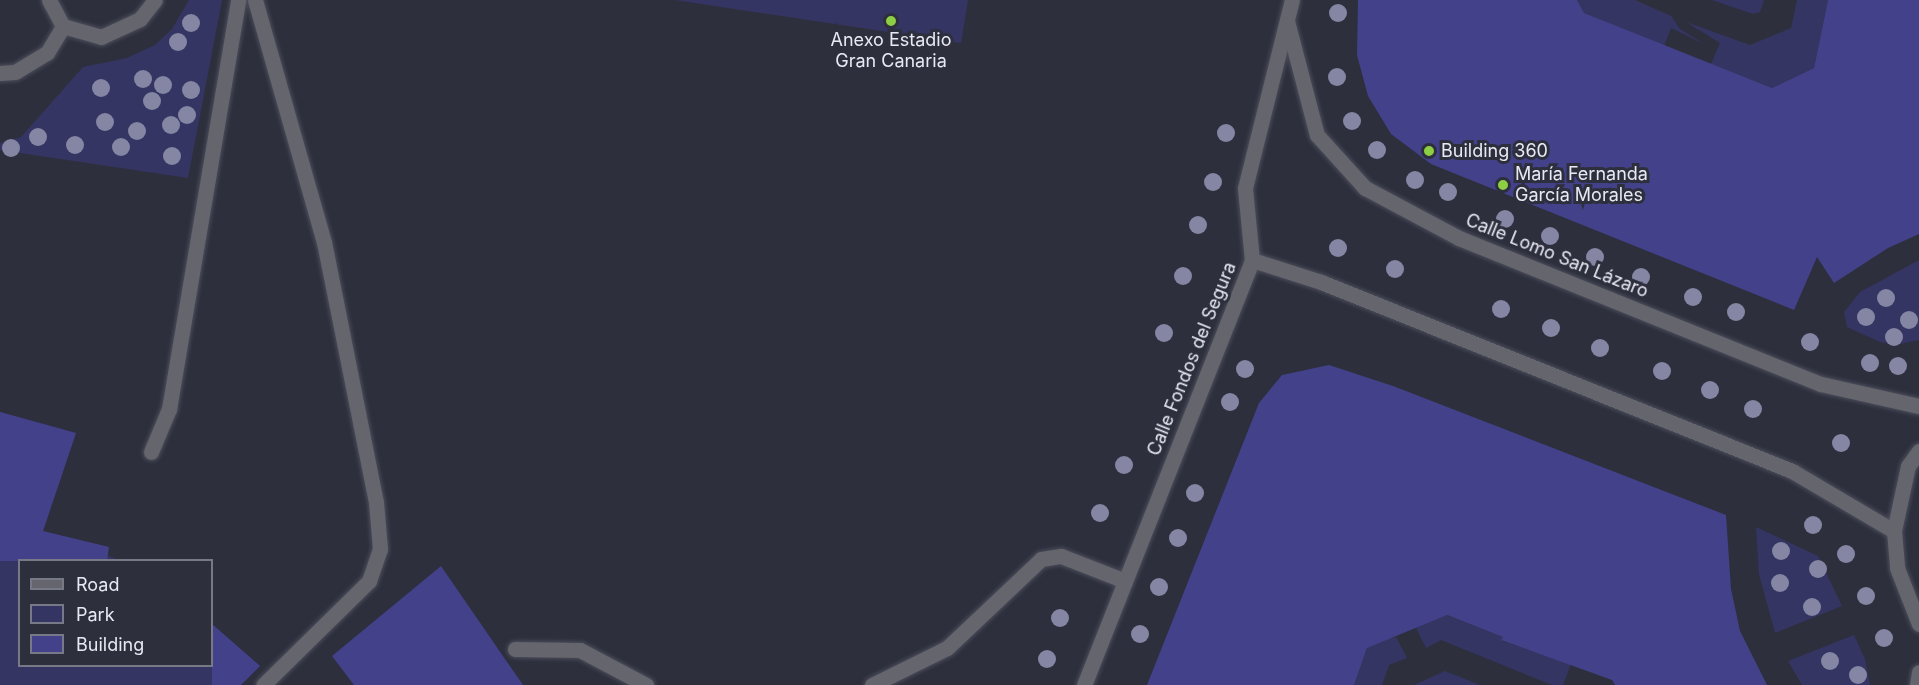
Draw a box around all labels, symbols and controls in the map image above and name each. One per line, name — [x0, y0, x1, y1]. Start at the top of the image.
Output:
marker: Anexo Estadio Gran Canaria — [884, 14, 898, 28]
place label: Anexo Estadio Gran Canaria — [831, 30, 951, 72]
place label: Building 360 — [1441, 140, 1548, 162]
marker: Building 360 — [1422, 144, 1436, 158]
place label: María Fernanda García Morales — [1515, 164, 1648, 207]
marker: María Fernanda García Morales — [1496, 178, 1510, 192]
street label: Calle Lomo San Lázaro — [1463, 209, 1651, 303]
street label: Calle Fondos del Segura — [1143, 259, 1241, 459]
legend — [18, 559, 213, 667]
text: Road — [76, 574, 119, 595]
text: Park — [76, 604, 115, 625]
text: Building — [76, 634, 144, 655]

